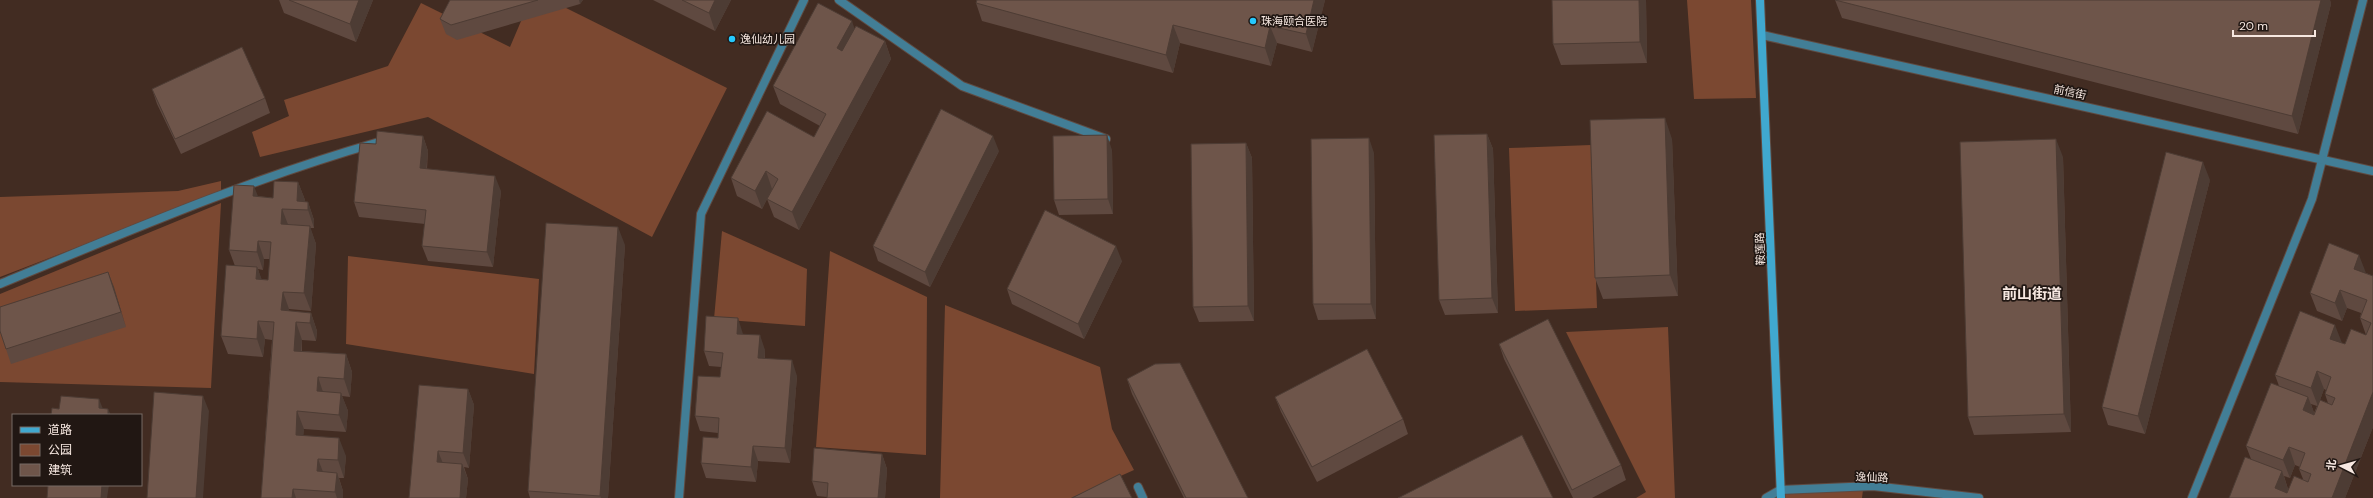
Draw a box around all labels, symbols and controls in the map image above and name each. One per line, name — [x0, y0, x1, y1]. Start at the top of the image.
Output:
scale bar — [2233, 12, 2315, 38]
place label: 珠海颐合医院 — [1261, 14, 1327, 28]
marker: 珠海颐合医院 — [1248, 16, 1258, 26]
text: 20 m — [2239, 18, 2268, 34]
place label: 逸仙幼儿园 — [740, 32, 795, 46]
marker: 逸仙幼儿园 — [727, 34, 737, 44]
street label: 前信街 — [2052, 82, 2088, 102]
street label: 鞍莲路 — [1752, 232, 1768, 266]
district label: 前山街道 — [2002, 284, 2062, 304]
legend — [12, 414, 142, 486]
text: 道路 — [48, 422, 72, 438]
text: 公园 — [48, 442, 72, 458]
north arrow — [2321, 446, 2361, 486]
text: 北 — [2324, 459, 2339, 471]
text: 建筑 — [48, 462, 72, 478]
street label: 逸仙路 — [1855, 469, 1889, 485]

